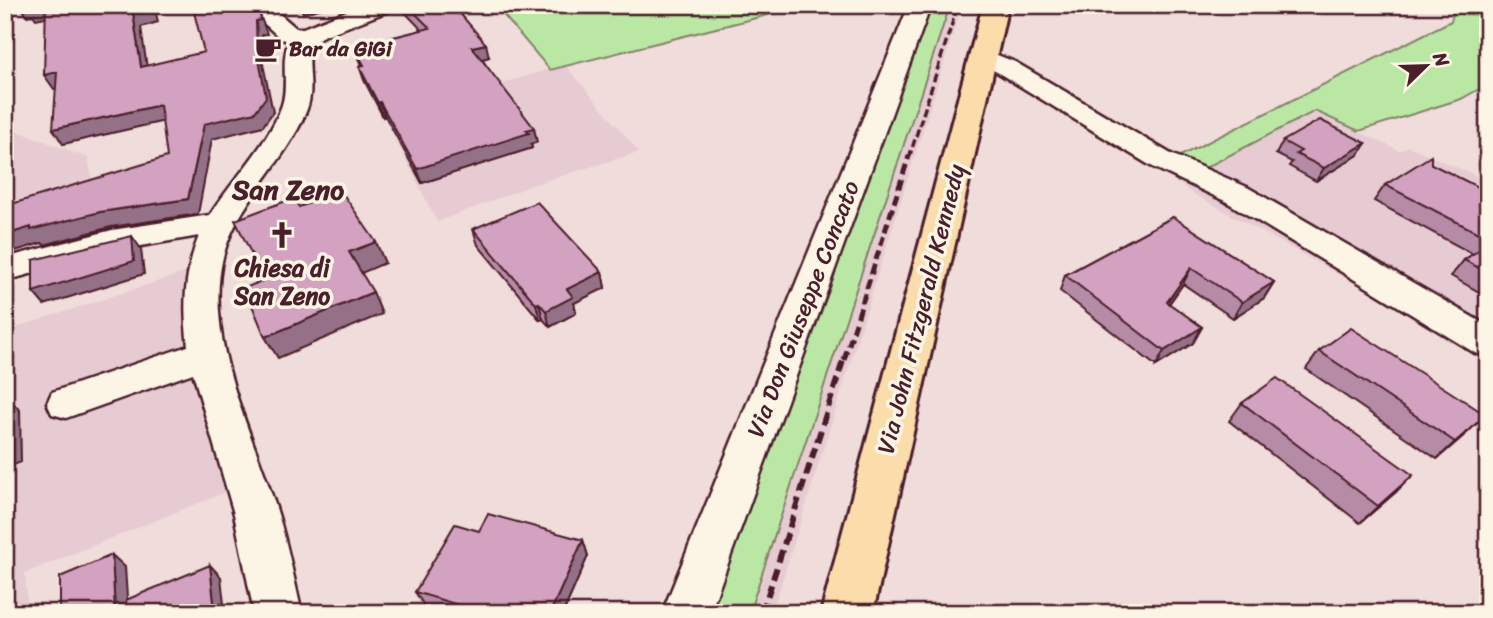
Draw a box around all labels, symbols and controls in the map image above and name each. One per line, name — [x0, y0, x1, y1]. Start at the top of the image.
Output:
place label: Bar da GiGi — [289, 30, 393, 68]
north arrow — [1392, 32, 1462, 102]
cafe icon: Bar da GiGi — [253, 34, 283, 64]
text: N — [1423, 46, 1459, 73]
street label: Via John Fitzgerald Kennedy — [865, 159, 977, 458]
district label: San Zeno — [231, 165, 344, 214]
street label: Via Don Giuseppe Concato — [735, 174, 871, 444]
church icon: Chiesa di San Zeno — [267, 220, 297, 250]
place label: Chiesa di San Zeno — [233, 247, 331, 317]

